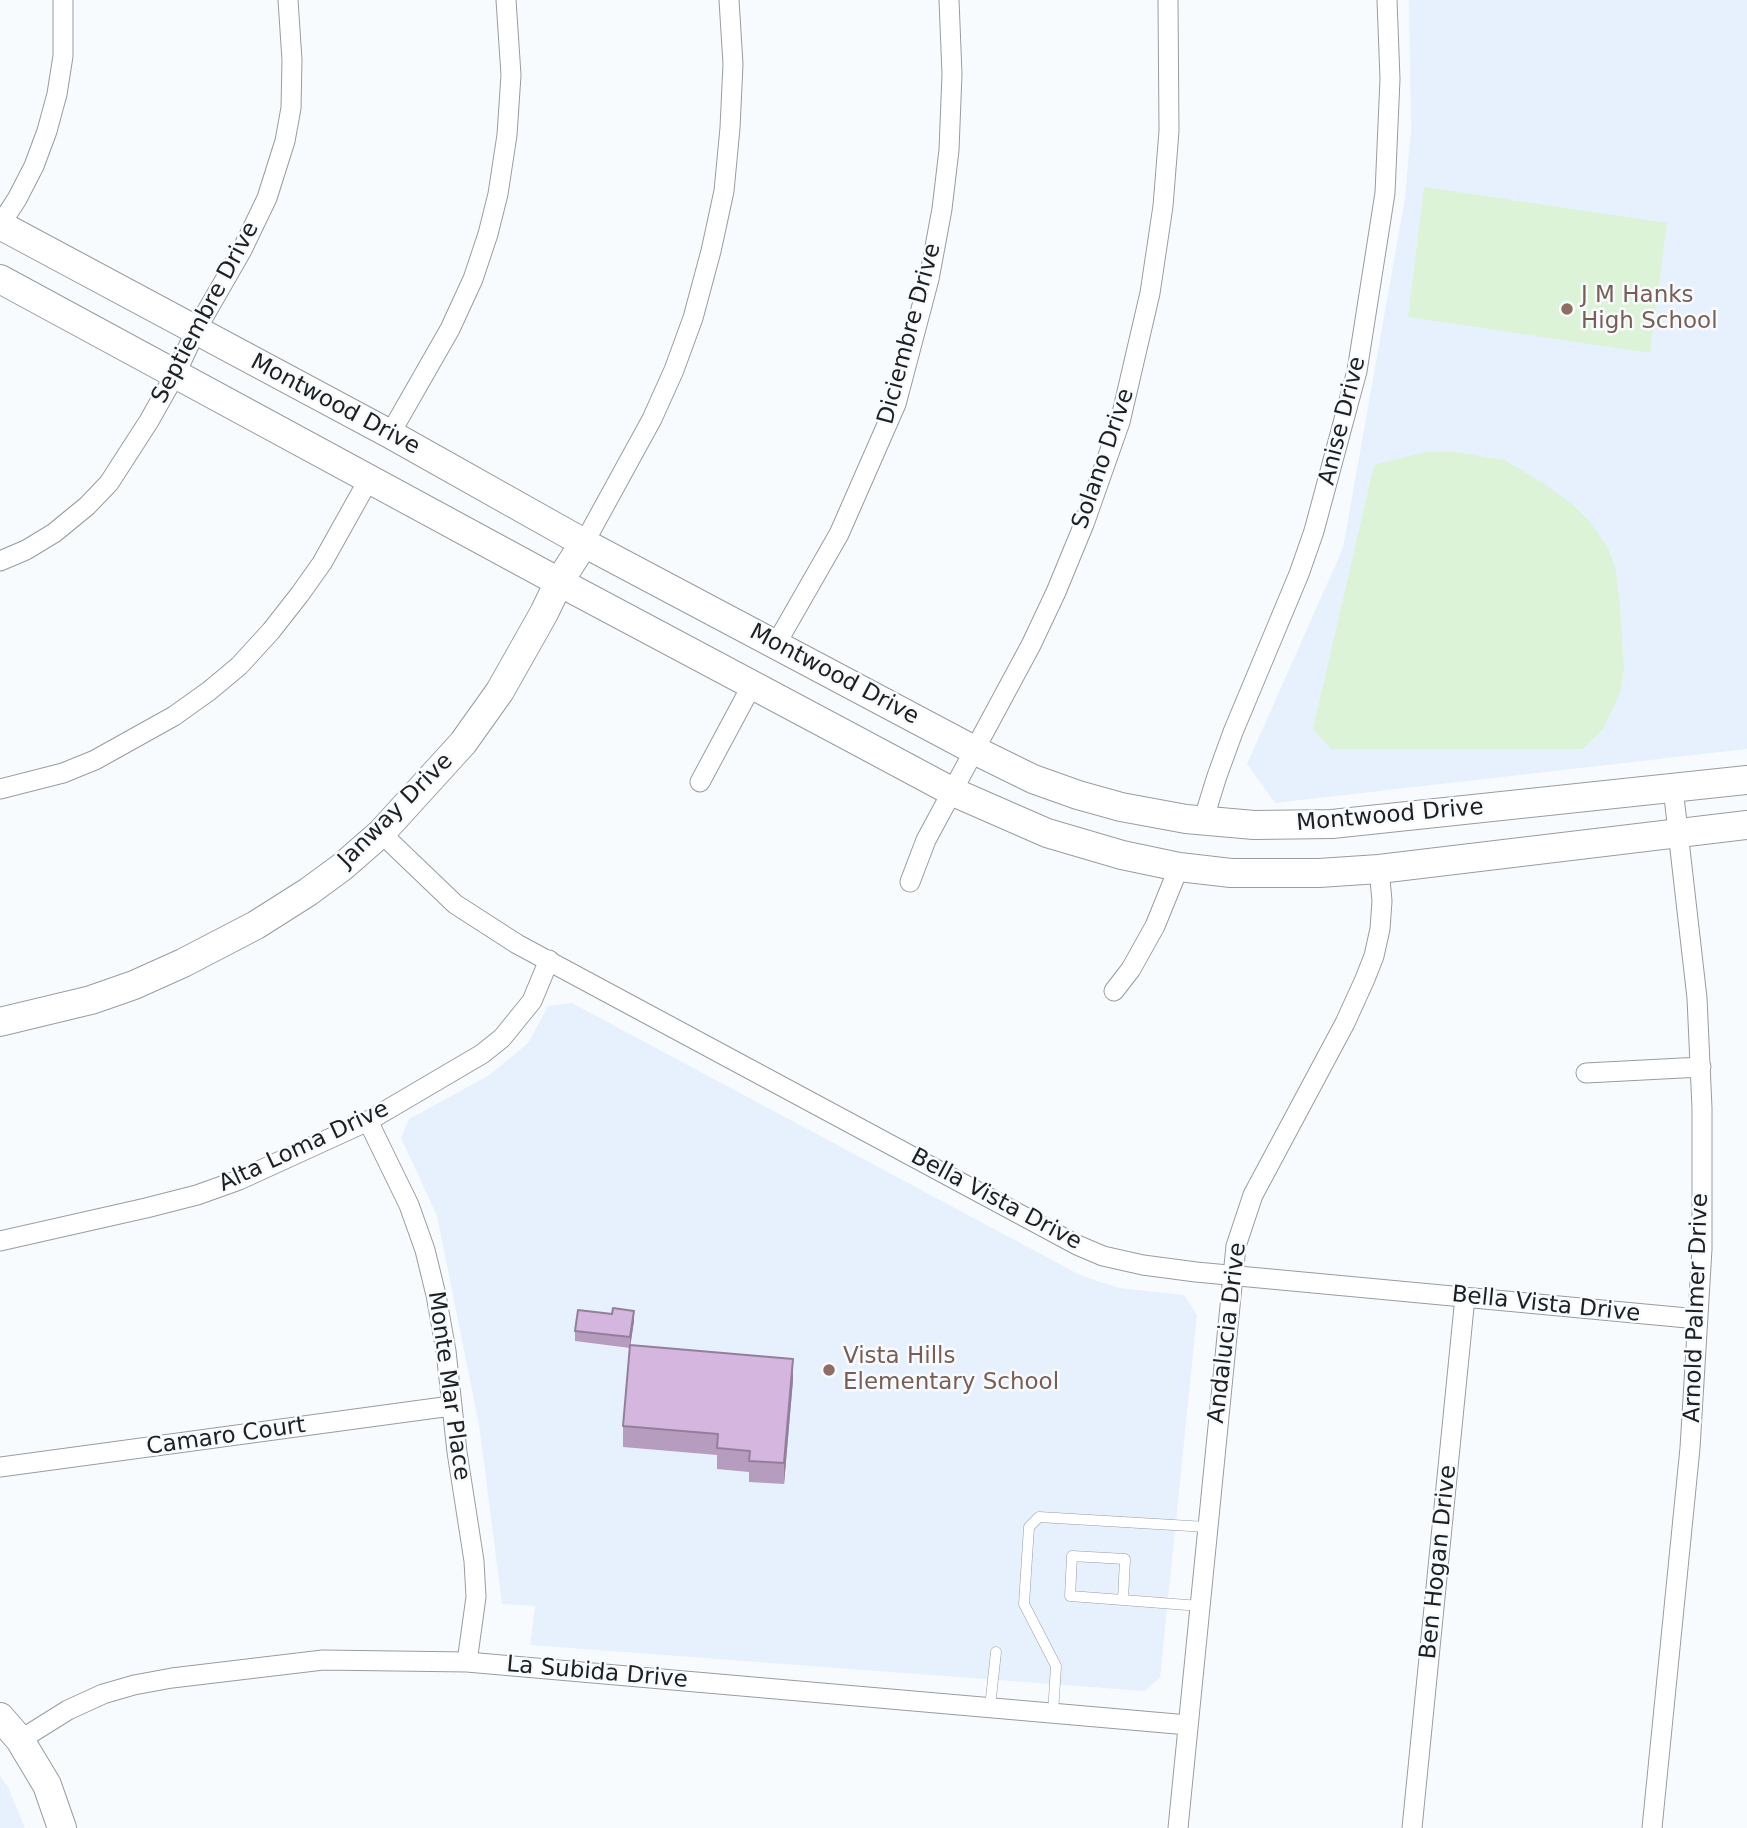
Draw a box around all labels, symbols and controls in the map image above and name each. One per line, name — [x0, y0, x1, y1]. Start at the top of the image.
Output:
street label: Septiembre Drive — [146, 218, 266, 408]
street label: Diciembre Drive — [873, 241, 947, 427]
place label: J M Hanks High School — [1581, 282, 1718, 336]
marker: J M Hanks High School — [1559, 301, 1575, 317]
street label: Montwood Drive — [246, 349, 424, 461]
street label: Anise Drive — [1314, 354, 1372, 488]
street label: Solano Drive — [1067, 385, 1141, 533]
street label: Montwood Drive — [745, 619, 923, 731]
street label: Janway Drive — [333, 748, 459, 874]
street label: Montwood Drive — [1295, 794, 1485, 838]
street label: Alta Loma Drive — [215, 1096, 393, 1198]
street label: Bella Vista Drive — [906, 1143, 1086, 1257]
street label: Arnold Palmer Drive — [1679, 1193, 1715, 1423]
street label: Andalucia Drive — [1203, 1241, 1253, 1425]
street label: Bella Vista Drive — [1450, 1281, 1642, 1329]
street label: Monte Mar Place — [421, 1290, 475, 1482]
place label: Vista Hills Elementary School — [843, 1343, 1059, 1397]
marker: Vista Hills Elementary School — [821, 1362, 837, 1378]
street label: Camaro Court — [145, 1412, 307, 1462]
street label: Ben Hogan Drive — [1415, 1464, 1463, 1660]
street label: La Subida Drive — [505, 1651, 689, 1695]

